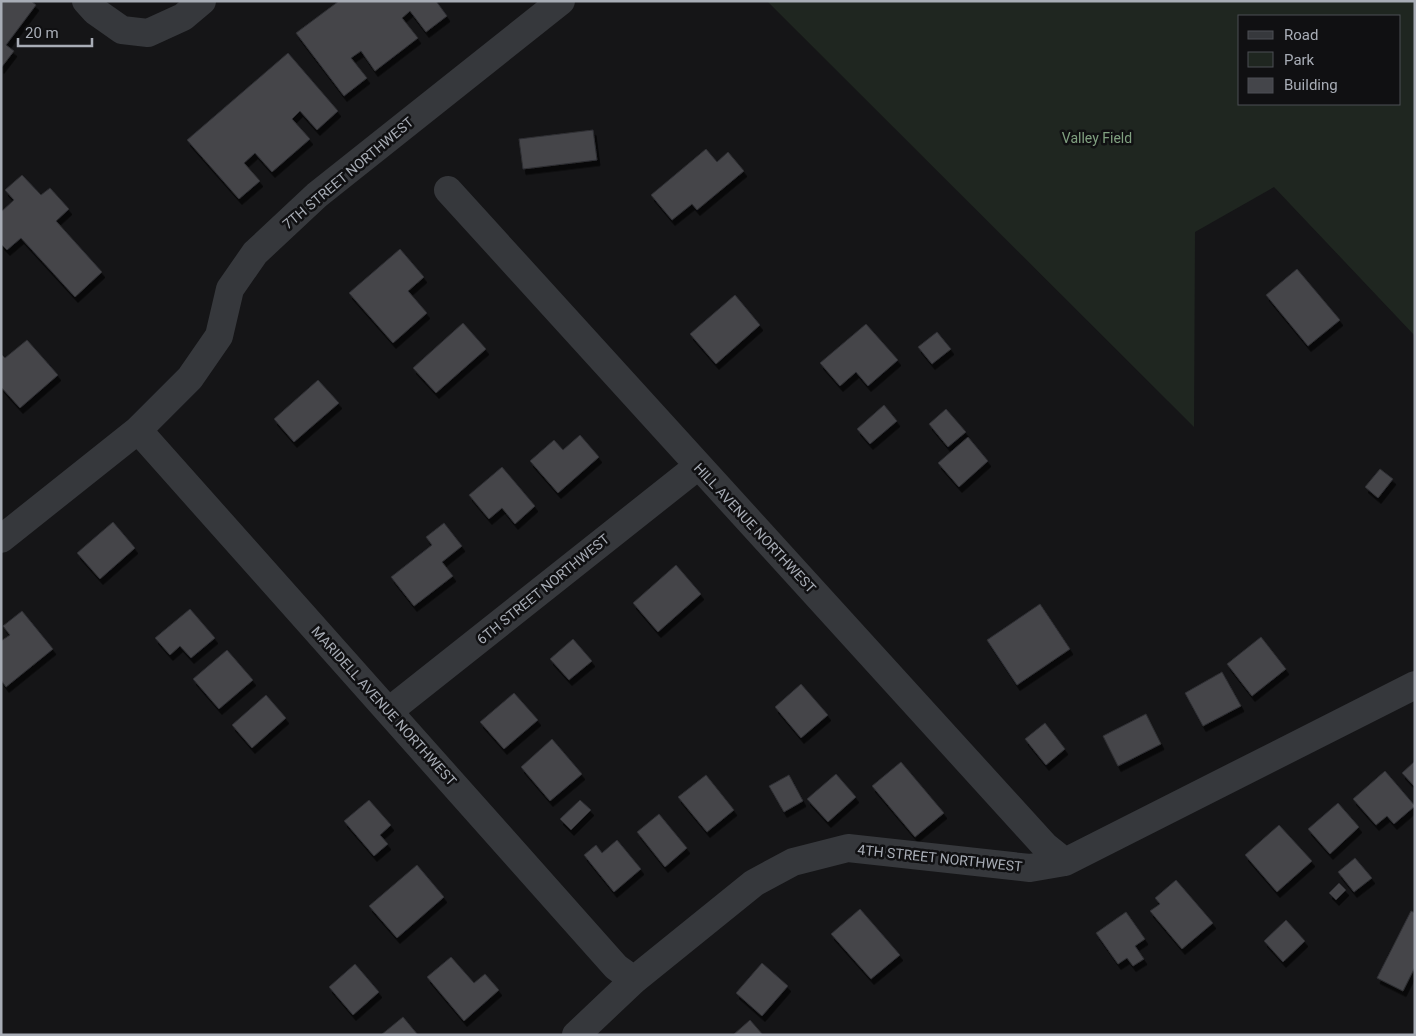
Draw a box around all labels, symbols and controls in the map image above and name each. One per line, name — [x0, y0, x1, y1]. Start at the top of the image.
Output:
scale bar — [18, 15, 91, 47]
legend — [1238, 15, 1401, 105]
text: 20 m — [25, 24, 59, 42]
text: Road — [1284, 26, 1318, 44]
text: Park — [1284, 51, 1315, 69]
text: Building — [1284, 76, 1338, 94]
street label: 7TH STREET NORTHWEST — [279, 113, 417, 232]
park label: Valley Field — [1062, 130, 1132, 146]
street label: HILL AVENUE NORTHWEST — [691, 460, 820, 597]
street label: 6TH STREET NORTHWEST — [474, 530, 613, 647]
street label: MARIDELL AVENUE NORTHWEST — [308, 623, 460, 789]
street label: 4TH STREET NORTHWEST — [857, 841, 1024, 875]

